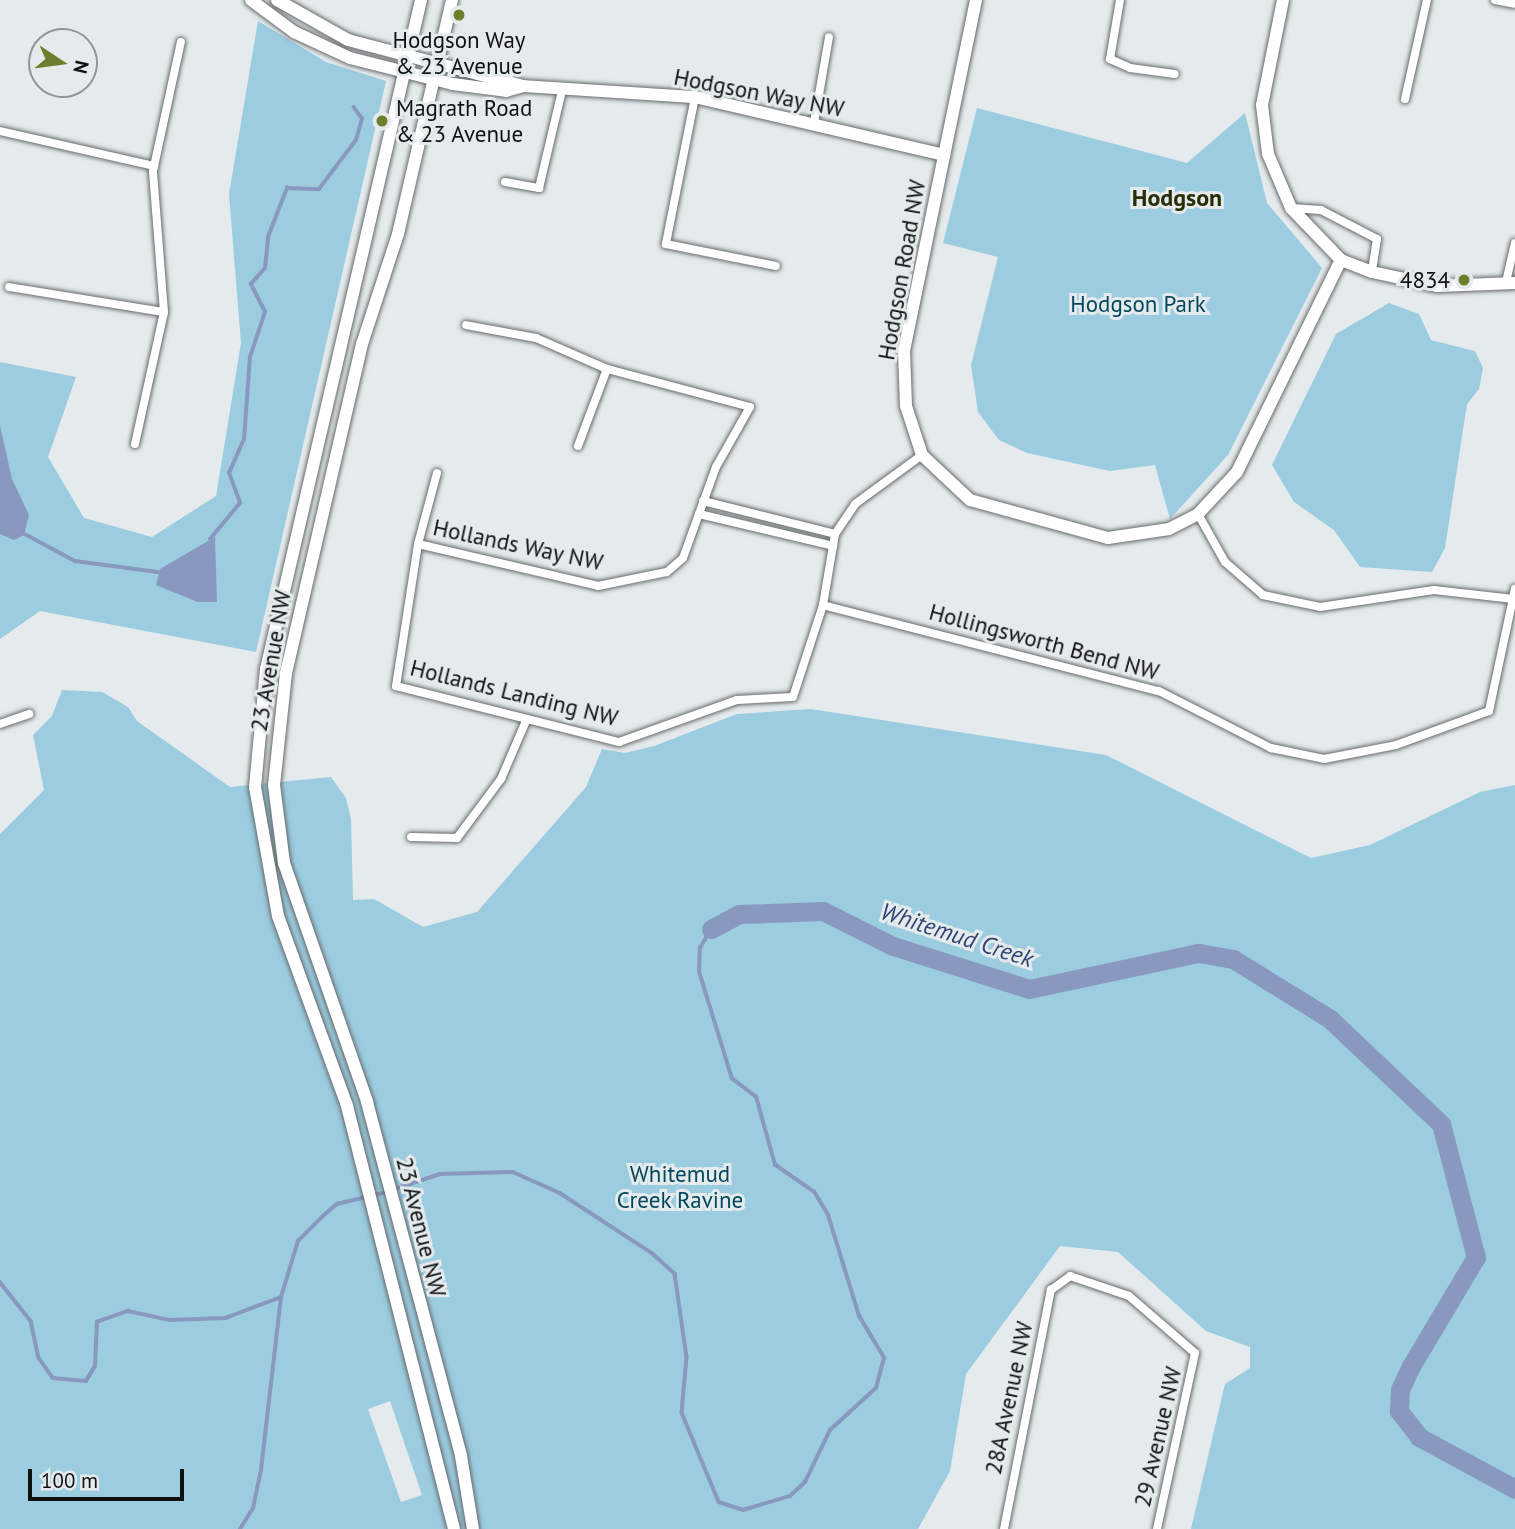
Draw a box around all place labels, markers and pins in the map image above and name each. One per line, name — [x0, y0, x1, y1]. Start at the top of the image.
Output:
marker: Hodgson Way & 23 Avenue — [451, 7, 467, 23]
place label: Hodgson Way & 23 Avenue — [392, 26, 526, 80]
place label: Magrath Road & 23 Avenue — [396, 94, 532, 148]
marker: Magrath Road & 23 Avenue — [374, 113, 390, 129]
place label: 4834 — [1400, 266, 1450, 294]
marker: 4834 — [1456, 272, 1472, 288]

